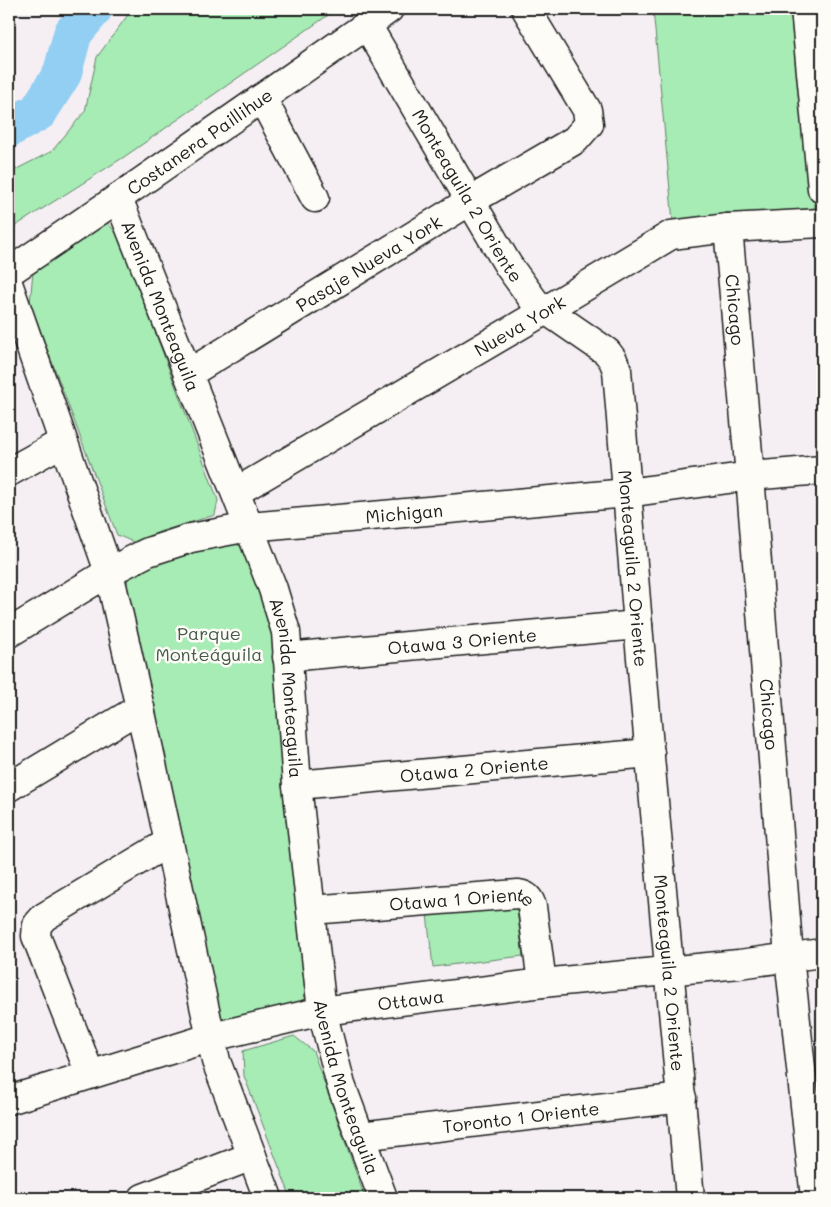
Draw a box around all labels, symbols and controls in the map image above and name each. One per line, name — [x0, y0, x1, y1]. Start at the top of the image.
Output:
street label: Costanera Paillihue — [122, 82, 277, 200]
street label: Monteaguila 2 Oriente — [407, 104, 529, 287]
street label: Pasaje Nueva York — [291, 209, 446, 317]
street label: Avenida Monteaguila — [116, 217, 206, 395]
street label: Chicago — [720, 273, 750, 347]
street label: Nueva York — [470, 289, 570, 362]
street label: Monteaguila 2 Oriente — [613, 469, 654, 668]
street label: Michigan — [364, 498, 444, 528]
street label: Avenida Monteaguila — [264, 594, 308, 779]
park label: Parque Monteáguila — [156, 621, 262, 666]
street label: Otawa 3 Oriente — [387, 622, 538, 660]
street label: Chicago — [754, 678, 784, 751]
street label: Otawa 2 Oriente — [399, 750, 550, 788]
street label: Monteaguila 2 Oriente — [649, 873, 690, 1072]
street label: Otawa 1 Oriente — [388, 882, 542, 916]
street label: Ottawa — [376, 984, 445, 1016]
street label: Avenida Monteaguila — [309, 998, 385, 1178]
street label: Toronto 1 Oriente — [441, 1096, 601, 1138]

